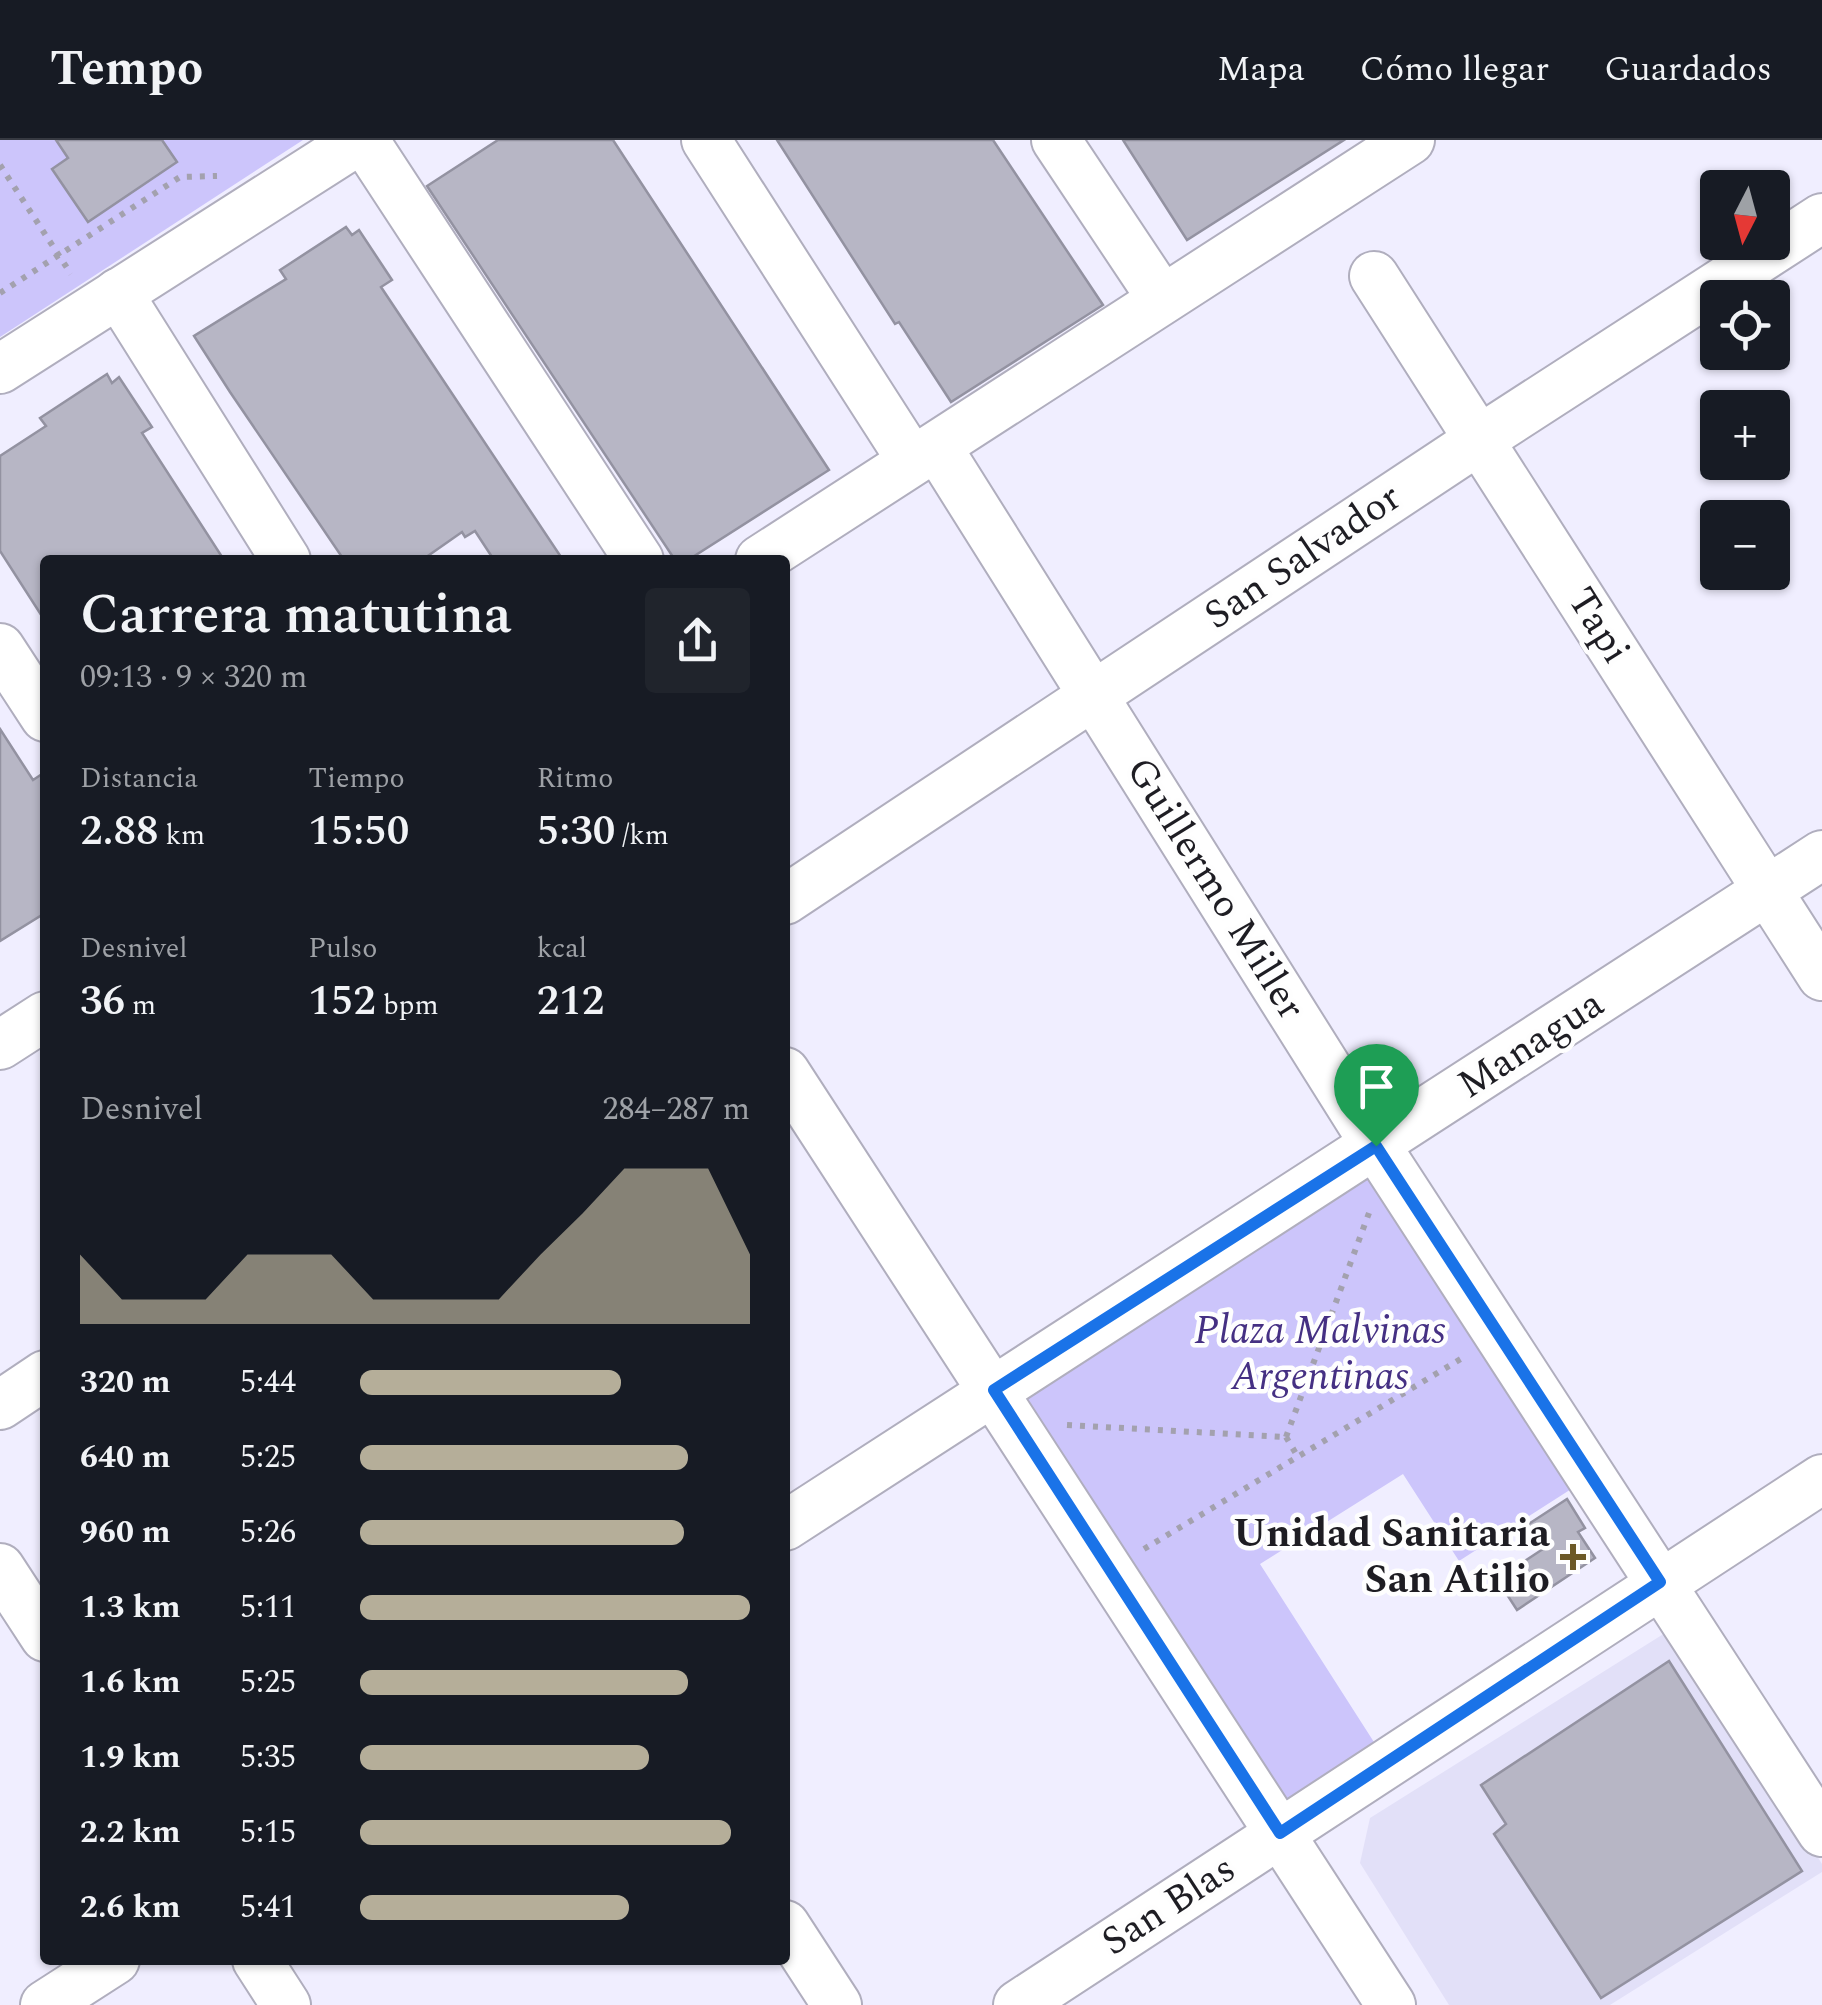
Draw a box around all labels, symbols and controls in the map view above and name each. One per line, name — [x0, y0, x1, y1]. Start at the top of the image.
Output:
text: Tempo — [50, 33, 203, 106]
text: Mapa — [1217, 43, 1305, 96]
text: Cómo llegar — [1360, 43, 1549, 96]
text: Guardados — [1604, 43, 1772, 96]
north arrow — [1700, 170, 1790, 260]
map controls — [1700, 170, 1790, 590]
button: locate — [1700, 280, 1790, 370]
button: + — [1700, 390, 1790, 480]
street label: San Salvador — [1192, 468, 1414, 646]
button: − — [1700, 500, 1790, 590]
text: Carrera matutina — [80, 574, 512, 657]
street label: Tapi — [1551, 576, 1645, 676]
button: share — [645, 588, 750, 693]
text: 09:13 · 9 × 320 m — [80, 653, 308, 702]
street label: Guillermo Miller — [1110, 746, 1320, 1032]
text: Distancia — [80, 757, 198, 800]
text: Tiempo — [308, 757, 405, 800]
text: Ritmo — [537, 757, 613, 800]
text: 2.88 — [80, 800, 159, 863]
text: 15:50 — [308, 800, 409, 863]
text: 5:30 — [537, 800, 615, 863]
text: km — [159, 814, 205, 857]
text: /km — [615, 814, 669, 857]
text: Desnivel — [80, 927, 188, 970]
text: Pulso — [308, 927, 377, 970]
text: kcal — [537, 927, 587, 970]
text: 36 — [80, 970, 125, 1033]
text: 152 — [308, 970, 376, 1033]
text: 212 — [537, 970, 604, 1033]
street label: Managua — [1446, 974, 1617, 1115]
text: m — [125, 984, 156, 1027]
text: bpm — [376, 984, 439, 1027]
pin — [1334, 1044, 1419, 1147]
icon: arrive — [1349, 1059, 1404, 1114]
text: Desnivel — [80, 1085, 203, 1134]
text: 284–287 m — [602, 1085, 750, 1134]
park label: Plaza Malvinas Argentinas — [1194, 1301, 1446, 1408]
text: 320 m — [80, 1358, 171, 1407]
text: 5:44 — [240, 1358, 296, 1407]
text: 640 m — [80, 1433, 171, 1482]
text: 5:25 — [240, 1433, 296, 1482]
place label: Unidad Sanitaria San Atilio — [1233, 1504, 1550, 1611]
text: 960 m — [80, 1508, 171, 1557]
text: 5:26 — [240, 1508, 296, 1557]
marker: Unidad Sanitaria San Atilio — [1560, 1544, 1586, 1570]
text: 1.3 km — [80, 1583, 181, 1632]
text: 5:11 — [240, 1583, 296, 1632]
text: 1.6 km — [80, 1658, 181, 1707]
text: 5:25 — [240, 1658, 296, 1707]
text: 1.9 km — [80, 1733, 181, 1782]
text: 5:35 — [240, 1733, 296, 1782]
text: 2.2 km — [80, 1808, 181, 1857]
text: 5:15 — [240, 1808, 296, 1857]
street label: San Blas — [1090, 1840, 1248, 1972]
text: 2.6 km — [80, 1883, 181, 1932]
text: 5:41 — [240, 1883, 296, 1932]

